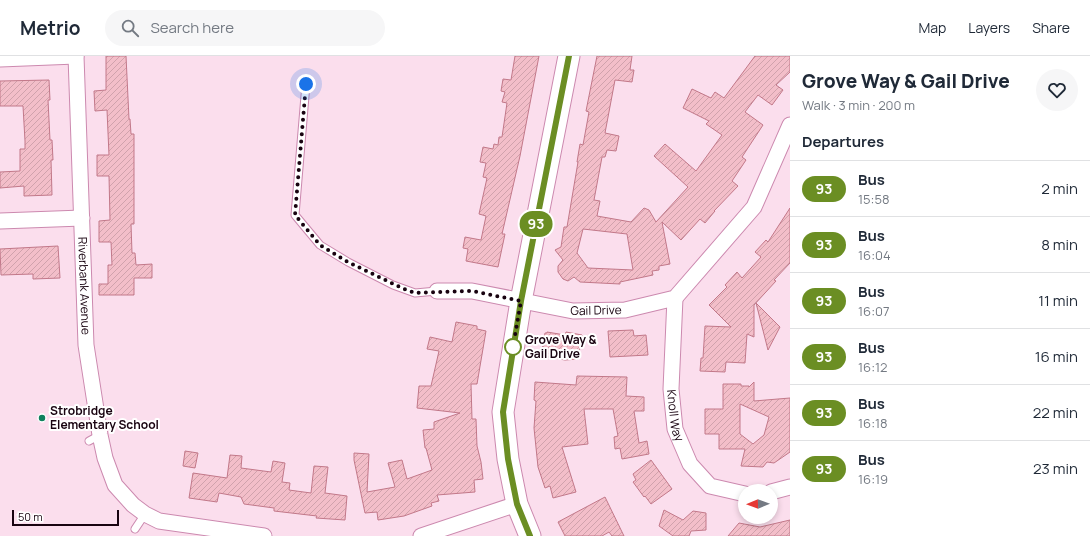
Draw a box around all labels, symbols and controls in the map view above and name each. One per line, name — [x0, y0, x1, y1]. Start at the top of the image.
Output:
search box — [105, 10, 385, 46]
text: Metrio — [20, 15, 81, 41]
icon: search — [119, 17, 141, 39]
text: Search here — [151, 17, 234, 38]
text: Map — [918, 18, 946, 37]
text: Layers — [968, 18, 1010, 37]
text: Share — [1032, 18, 1070, 37]
text: Grove Way & Gail Drive — [802, 68, 1010, 94]
button: heart — [1036, 69, 1078, 111]
your location — [296, 74, 316, 94]
text: Walk · 3 min · 200 m — [802, 96, 915, 114]
text: Departures — [802, 131, 884, 152]
text: Bus — [858, 169, 885, 190]
text: 2 min — [1041, 178, 1078, 199]
text: 93 — [816, 179, 832, 198]
text: 15:58 — [858, 190, 890, 208]
line badge: 93 — [518, 211, 554, 237]
text: 93 — [528, 214, 544, 233]
text: Bus — [858, 225, 885, 246]
text: 8 min — [1041, 234, 1078, 255]
text: 93 — [816, 235, 832, 254]
street label: Riverbank Avenue — [74, 237, 95, 335]
text: 16:04 — [858, 246, 891, 264]
text: Bus — [858, 281, 885, 302]
text: 11 min — [1038, 290, 1078, 311]
text: 93 — [816, 291, 832, 310]
street label: Gail Drive — [570, 301, 622, 319]
text: 16:07 — [858, 302, 889, 320]
place label: Grove Way & Gail Drive — [525, 331, 597, 362]
text: Bus — [858, 337, 885, 358]
marker: Grove Way & Gail Drive — [504, 338, 522, 356]
text: 16 min — [1035, 346, 1078, 367]
text: 93 — [816, 347, 832, 366]
text: 16:12 — [858, 358, 888, 376]
street label: Knoll Way — [663, 389, 689, 445]
text: Bus — [858, 393, 885, 414]
place label: Strobridge Elementary School — [50, 402, 159, 433]
text: 22 min — [1033, 402, 1078, 423]
text: 93 — [816, 403, 832, 422]
marker: Strobridge Elementary School — [37, 413, 47, 423]
text: 16:18 — [858, 414, 888, 432]
text: Bus — [858, 449, 885, 470]
text: 23 min — [1033, 458, 1078, 479]
text: 93 — [816, 459, 832, 478]
text: 16:19 — [858, 470, 888, 488]
north arrow — [738, 484, 778, 524]
map controls — [738, 484, 778, 524]
scale bar — [12, 508, 119, 527]
text: 50 m — [18, 509, 43, 524]

